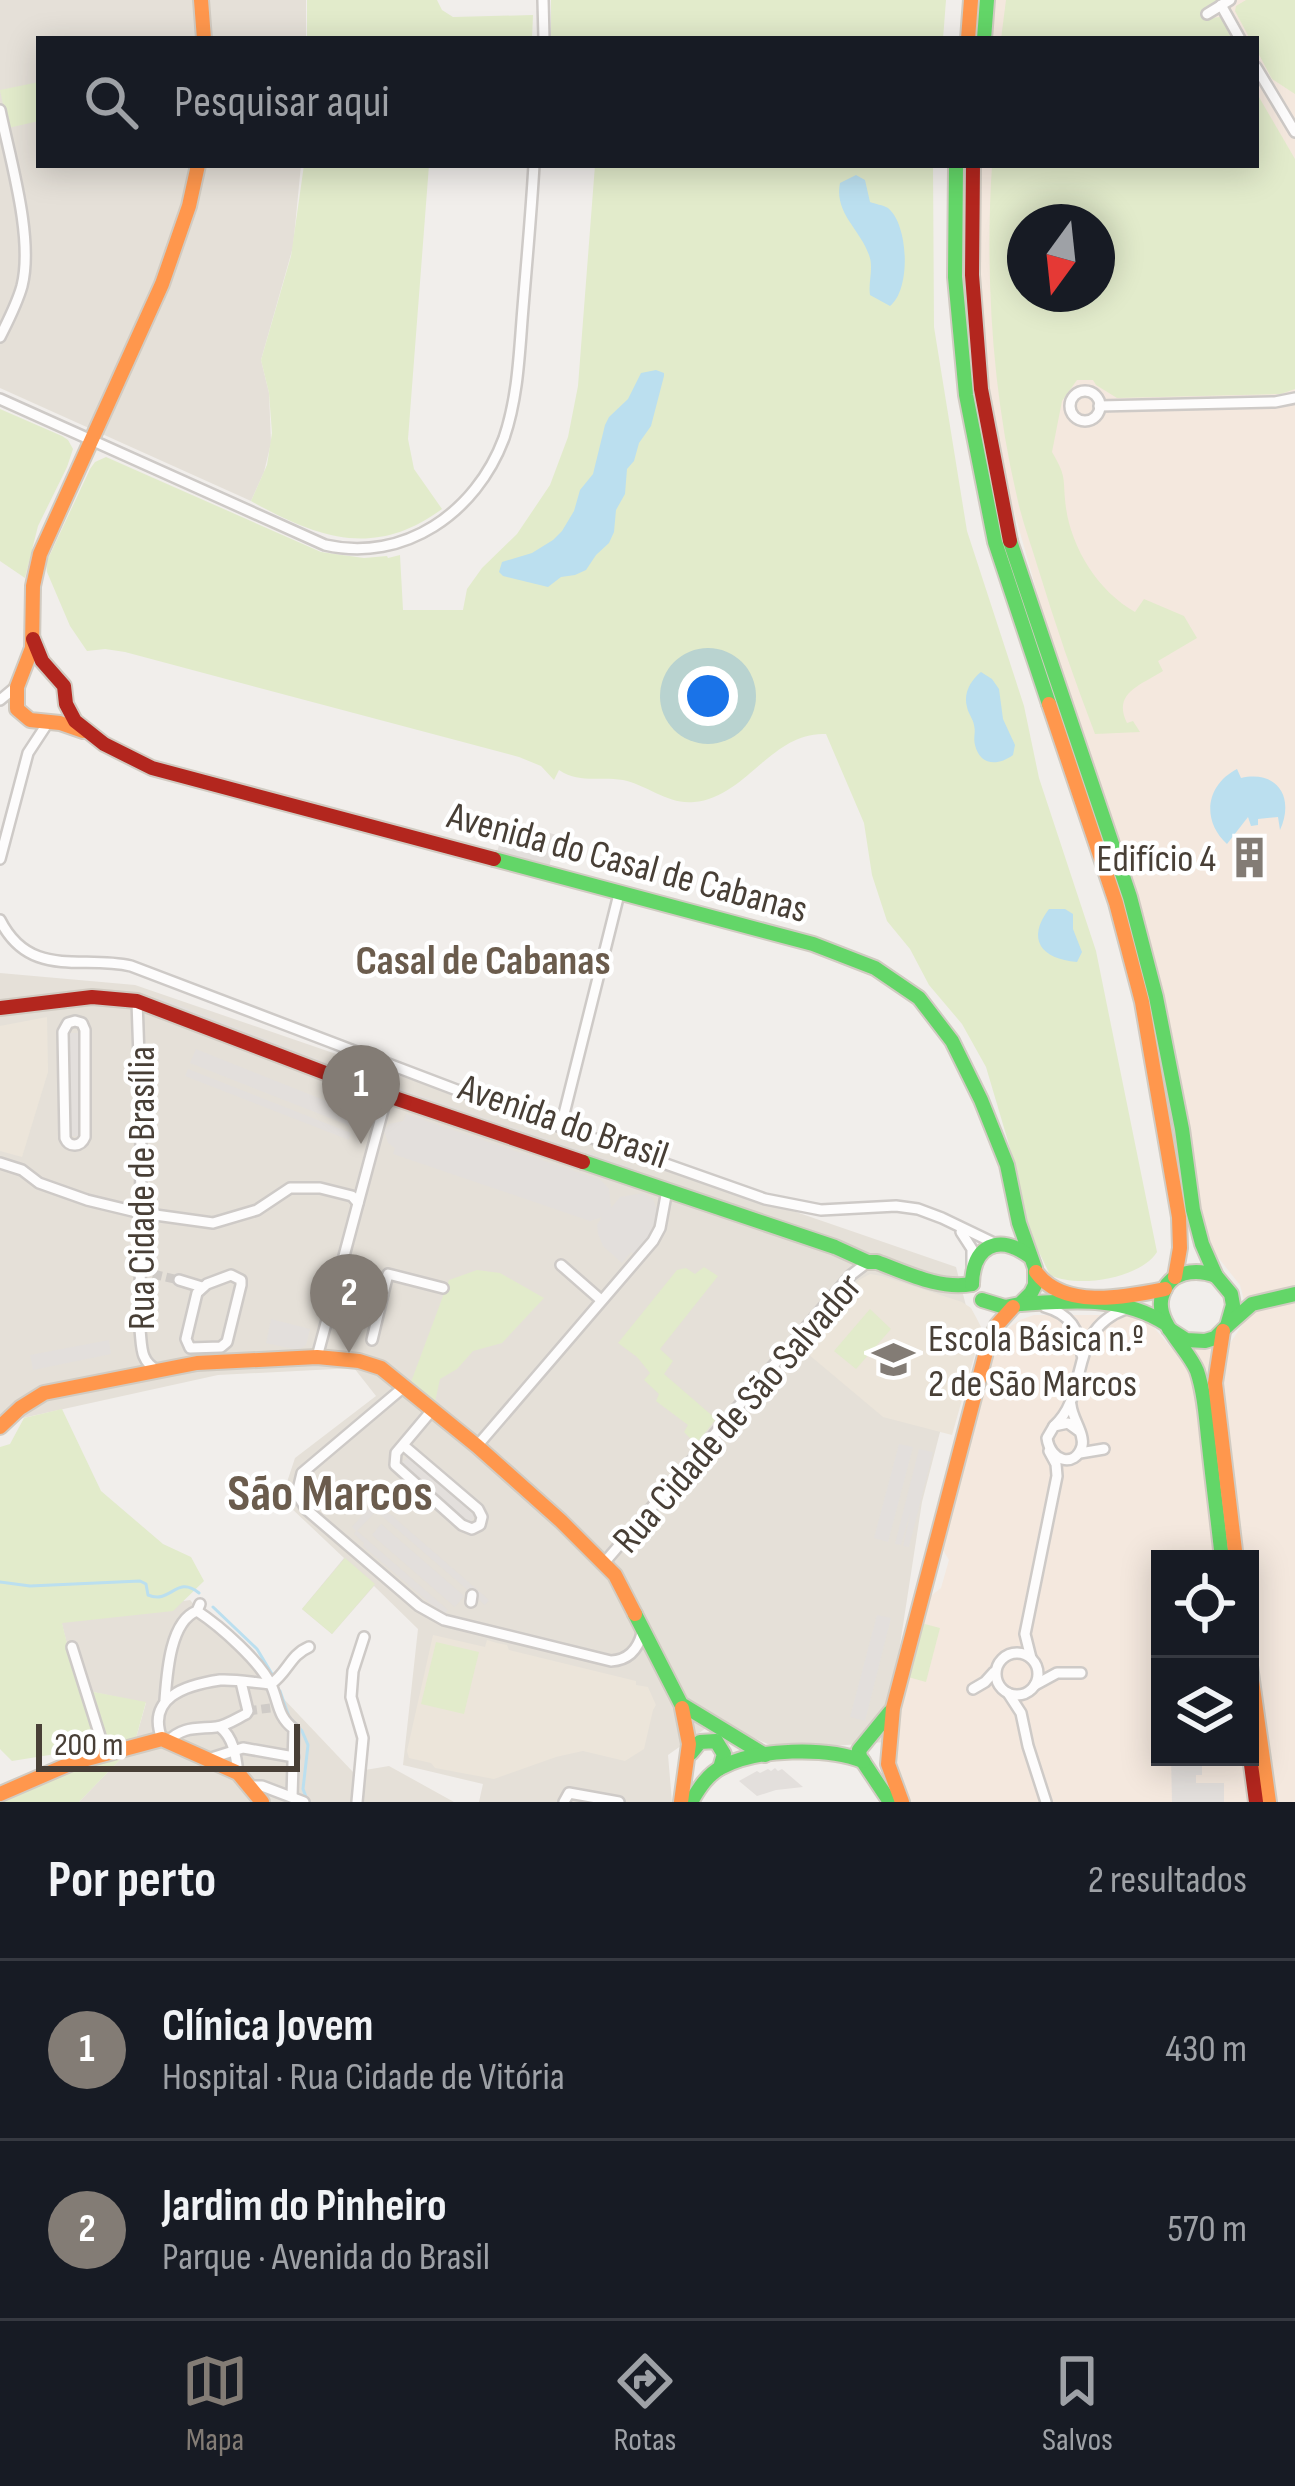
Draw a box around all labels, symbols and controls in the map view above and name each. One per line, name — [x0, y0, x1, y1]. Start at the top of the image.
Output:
search box — [36, 36, 1259, 168]
icon: search — [78, 69, 144, 135]
text: Pesquisar aqui — [174, 75, 390, 130]
north arrow — [1007, 204, 1115, 312]
your location — [678, 666, 738, 726]
street label: Avenida do Casal de Cabanas — [441, 792, 812, 934]
building icon: Edifício 4 — [1227, 834, 1273, 880]
place label: Edifício 4 — [1097, 836, 1216, 883]
district label: Casal de Cabanas — [355, 936, 611, 987]
pin: 1 — [322, 1045, 400, 1144]
street label: Rua Cidade de Brasília — [119, 1046, 166, 1330]
street label: Avenida do Brasil — [451, 1064, 674, 1180]
pin: 2 — [310, 1254, 388, 1353]
street label: Rua Cidade de São Salvador — [604, 1264, 872, 1563]
place label: Escola Básica n.º 2 de São Marcos — [928, 1316, 1144, 1408]
school or university icon: Escola Básica n.º 2 de São Marcos — [871, 1336, 917, 1382]
district label: São Marcos — [227, 1464, 433, 1525]
map controls — [1151, 1550, 1259, 1766]
button: locate — [1151, 1550, 1259, 1658]
button: layers — [1151, 1658, 1259, 1766]
scale bar — [36, 1718, 300, 1771]
text: 200 m — [54, 1725, 123, 1765]
text: Por perto — [48, 1850, 216, 1911]
text: 2 resultados — [1088, 1857, 1247, 1904]
text: Clínica Jovem — [162, 1999, 373, 2054]
text: 1 — [79, 2026, 95, 2073]
text: 430 m — [1166, 2026, 1247, 2073]
text: Hospital · Rua Cidade de Vitória — [162, 2054, 565, 2101]
text: Jardim do Pinheiro — [162, 2179, 447, 2234]
text: 2 — [78, 2206, 96, 2253]
text: 570 m — [1167, 2206, 1247, 2253]
text: Parque · Avenida do Brasil — [162, 2234, 490, 2281]
tab: Mapa — [182, 2348, 248, 2460]
tab: Rotas — [612, 2348, 678, 2460]
tab: Salvos — [1042, 2348, 1113, 2460]

